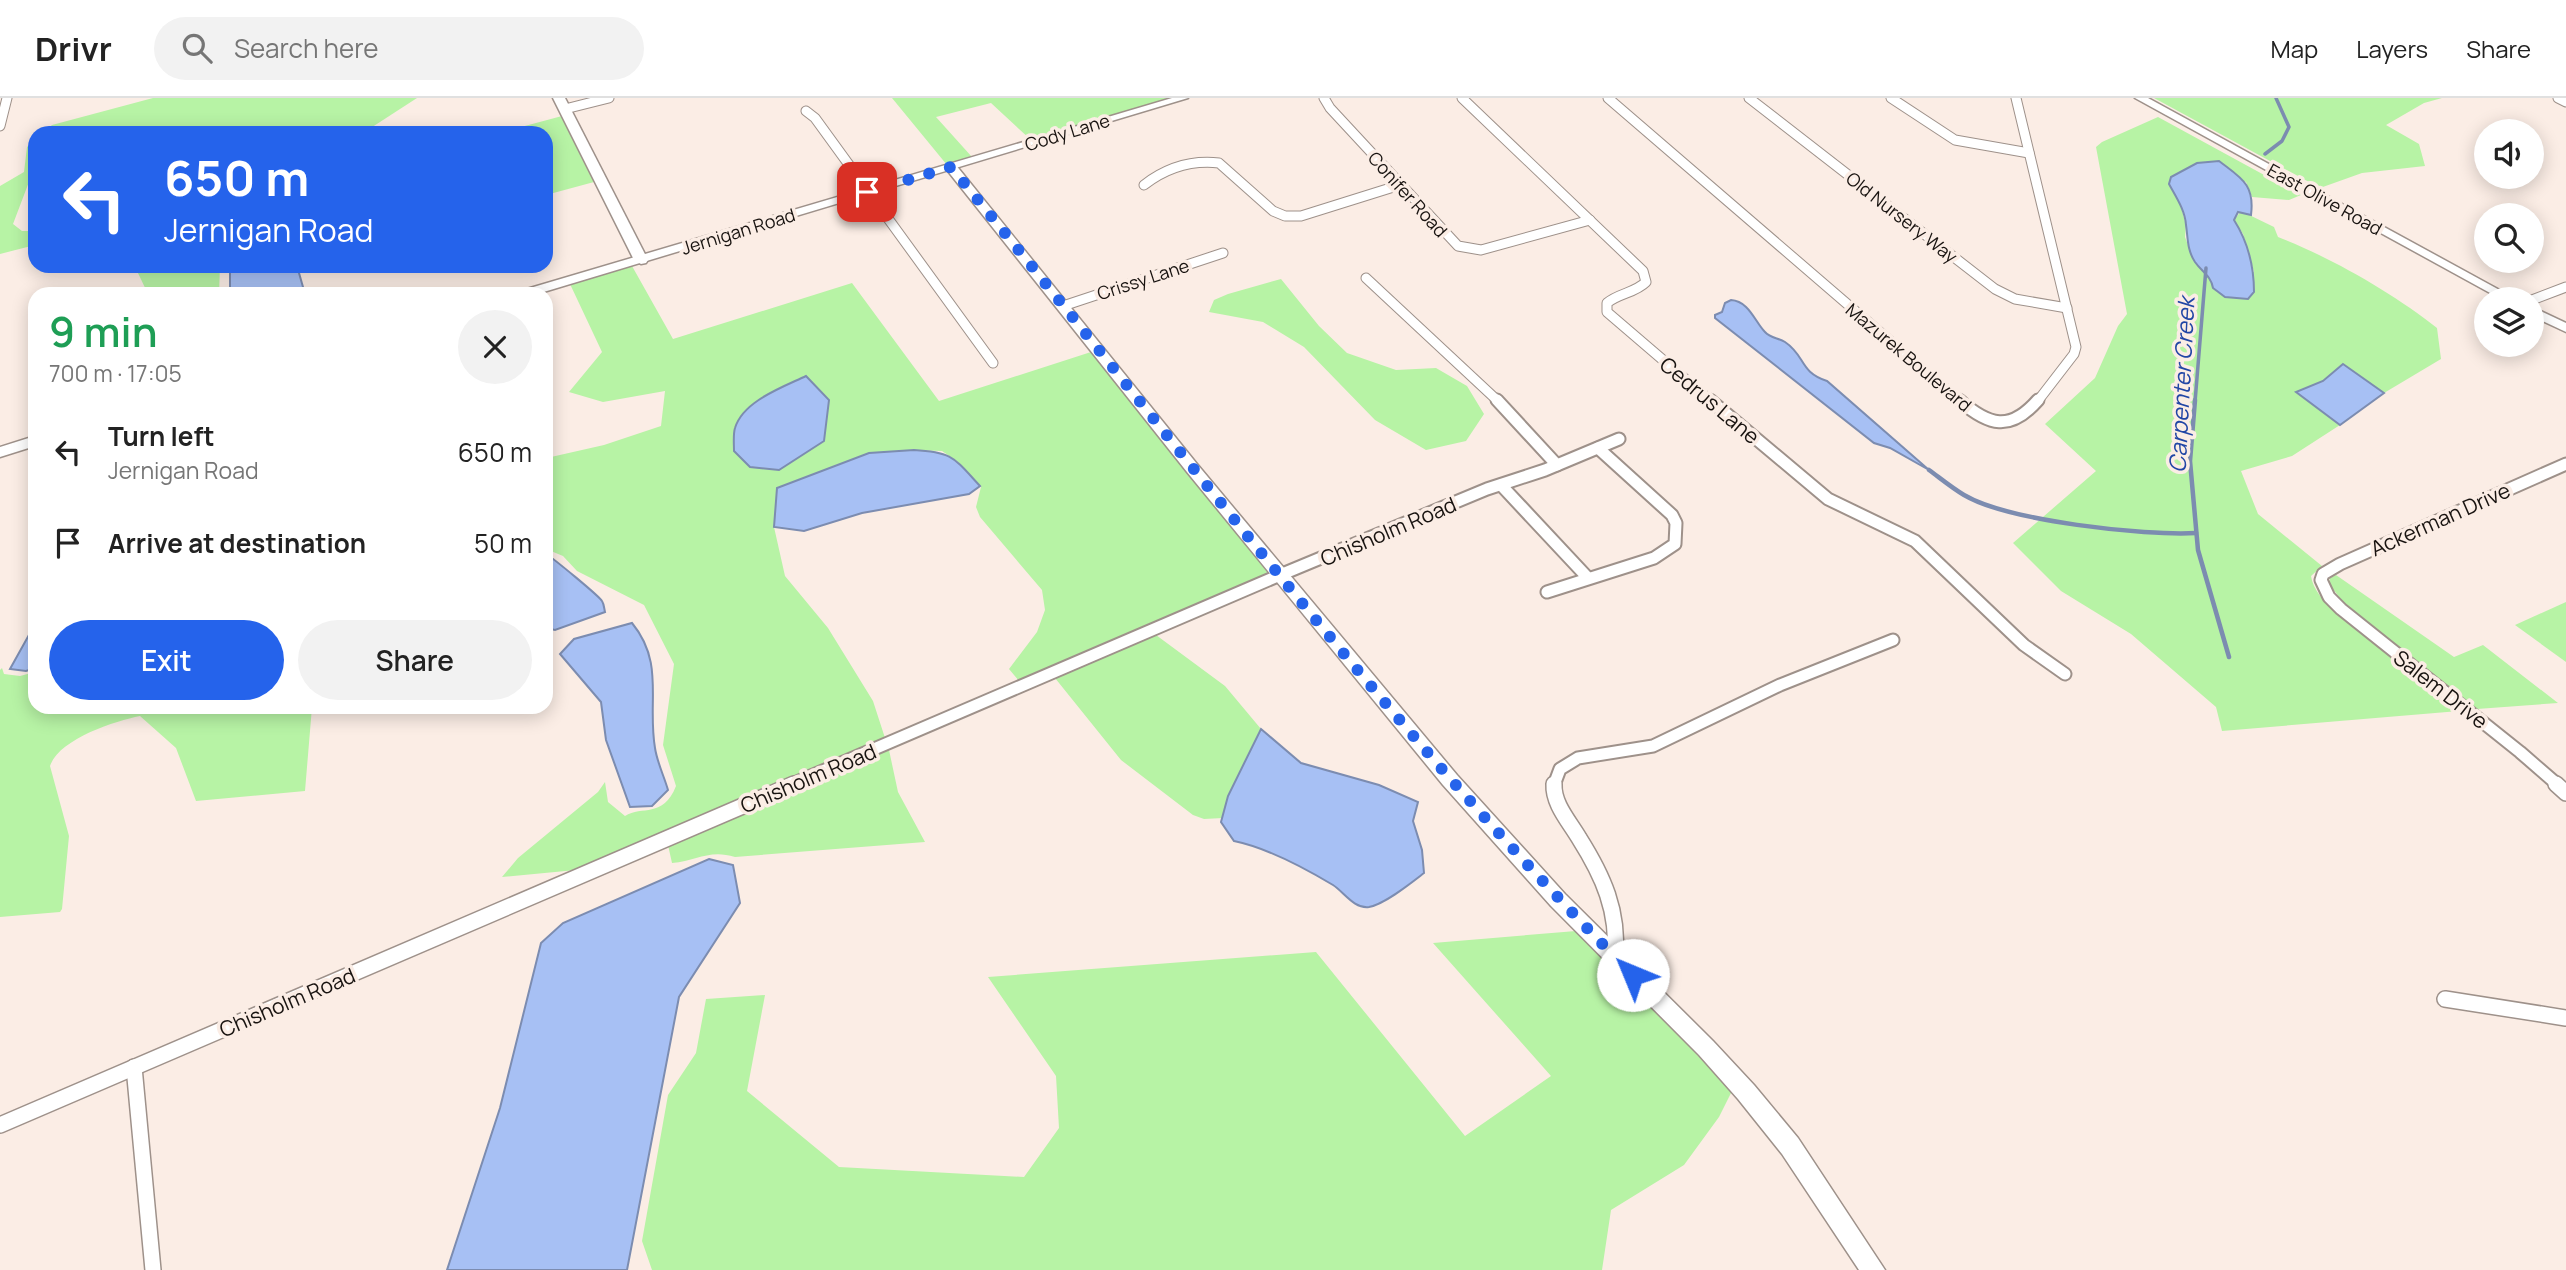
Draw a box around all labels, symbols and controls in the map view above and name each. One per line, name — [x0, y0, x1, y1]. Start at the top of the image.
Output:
search box — [154, 17, 644, 80]
text: Drivr — [35, 26, 112, 71]
icon: search — [178, 29, 216, 67]
text: Search here — [234, 30, 378, 66]
text: Map — [2271, 32, 2318, 65]
text: Layers — [2356, 32, 2428, 65]
text: Share — [2466, 32, 2531, 65]
street label: Cody Lane — [1022, 108, 1112, 156]
map controls — [2474, 119, 2544, 357]
button: sound — [2474, 119, 2544, 189]
text: 650 m — [164, 144, 309, 211]
street label: Conifer Road — [1363, 146, 1453, 242]
icon: left — [49, 154, 140, 245]
street label: East Olive Road — [2263, 158, 2387, 240]
pin — [837, 162, 897, 222]
street label: Old Nursery Way — [1841, 166, 1963, 268]
icon: arrive — [848, 173, 886, 211]
street label: Jernigan Road — [678, 202, 798, 260]
button: search — [2474, 203, 2544, 273]
text: Jernigan Road — [164, 208, 374, 252]
street label: Crissy Lane — [1094, 253, 1192, 305]
button: layers — [2474, 287, 2544, 357]
water label: Carpenter Creek — [2160, 293, 2202, 474]
street label: Mazurek Boulevard — [1841, 297, 1977, 417]
text: 9 min — [49, 302, 158, 360]
button: close — [458, 310, 532, 384]
street label: Cedrus Lane — [1654, 350, 1766, 450]
text: 700 m · 17:05 — [49, 357, 182, 389]
text: Turn left — [108, 418, 215, 454]
icon: left — [49, 433, 87, 471]
text: 650 m — [458, 434, 532, 470]
text: Jernigan Road — [108, 454, 259, 486]
street label: Ackerman Drive — [2366, 476, 2514, 562]
street label: Chisholm Road — [1316, 490, 1460, 572]
icon: arrive — [49, 524, 87, 562]
text: Arrive at destination — [108, 525, 366, 561]
text: 50 m — [474, 525, 532, 561]
button: Exit — [49, 620, 284, 700]
button: Share — [298, 620, 532, 700]
street label: Salem Drive — [2388, 643, 2494, 735]
street label: Chisholm Road — [736, 737, 880, 819]
position arrow — [1596, 938, 1670, 1012]
street label: Chisholm Road — [215, 961, 359, 1043]

